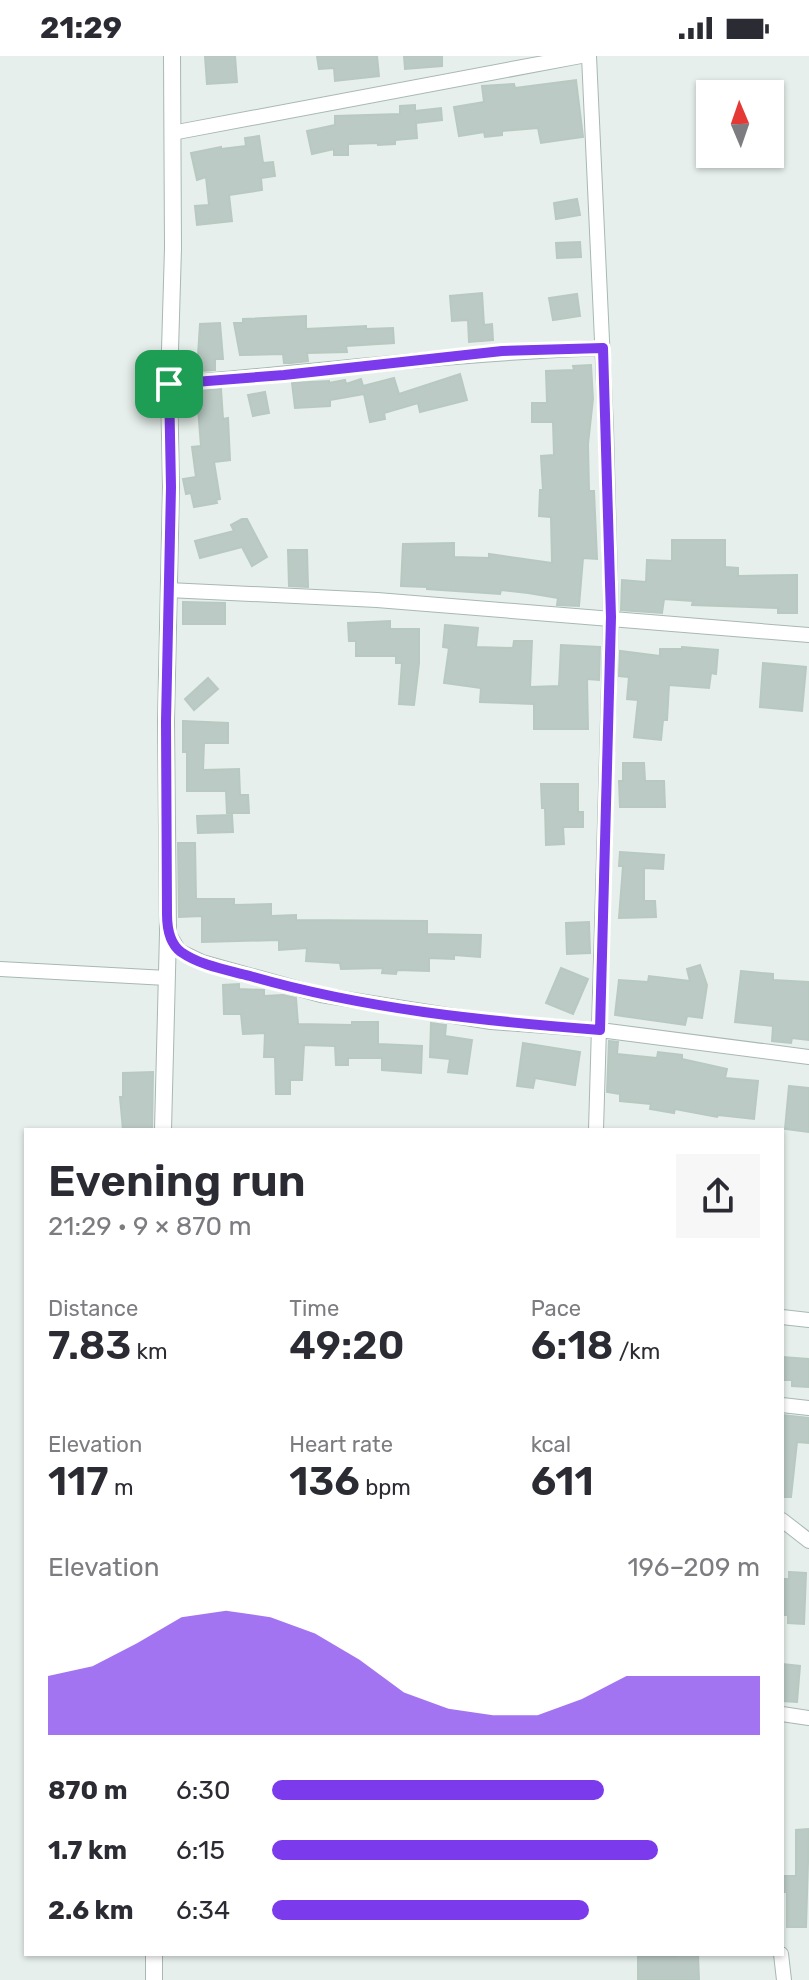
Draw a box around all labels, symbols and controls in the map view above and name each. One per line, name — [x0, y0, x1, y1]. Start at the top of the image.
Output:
text: 21:29 — [40, 10, 122, 46]
north arrow — [696, 80, 784, 168]
map controls — [696, 80, 784, 168]
pin — [135, 350, 203, 418]
icon: arrive — [147, 362, 191, 406]
button: share — [676, 1154, 760, 1238]
text: Evening run — [48, 1155, 306, 1207]
text: 21:29 · 9 × 870 m — [48, 1211, 252, 1242]
text: Distance — [48, 1295, 138, 1322]
text: Time — [289, 1295, 339, 1322]
text: Pace — [531, 1295, 581, 1322]
text: 7.83 — [48, 1322, 131, 1369]
text: 49:20 — [289, 1322, 404, 1369]
text: 6:18 — [531, 1322, 613, 1369]
text: km — [131, 1338, 167, 1365]
text: /km — [613, 1338, 660, 1365]
text: Elevation — [48, 1431, 142, 1458]
text: Heart rate — [289, 1431, 393, 1458]
text: kcal — [531, 1431, 571, 1458]
text: 117 — [48, 1458, 109, 1505]
text: 136 — [289, 1458, 360, 1505]
text: 611 — [531, 1458, 594, 1505]
text: m — [109, 1474, 134, 1501]
text: bpm — [360, 1474, 411, 1501]
text: Elevation — [48, 1552, 159, 1583]
text: 196–209 m — [627, 1552, 760, 1583]
text: 870 m — [48, 1775, 128, 1806]
text: 6:30 — [176, 1775, 230, 1806]
text: 1.7 km — [48, 1835, 127, 1866]
text: 6:15 — [176, 1835, 225, 1866]
text: 2.6 km — [48, 1895, 134, 1926]
text: 6:34 — [176, 1895, 230, 1926]

